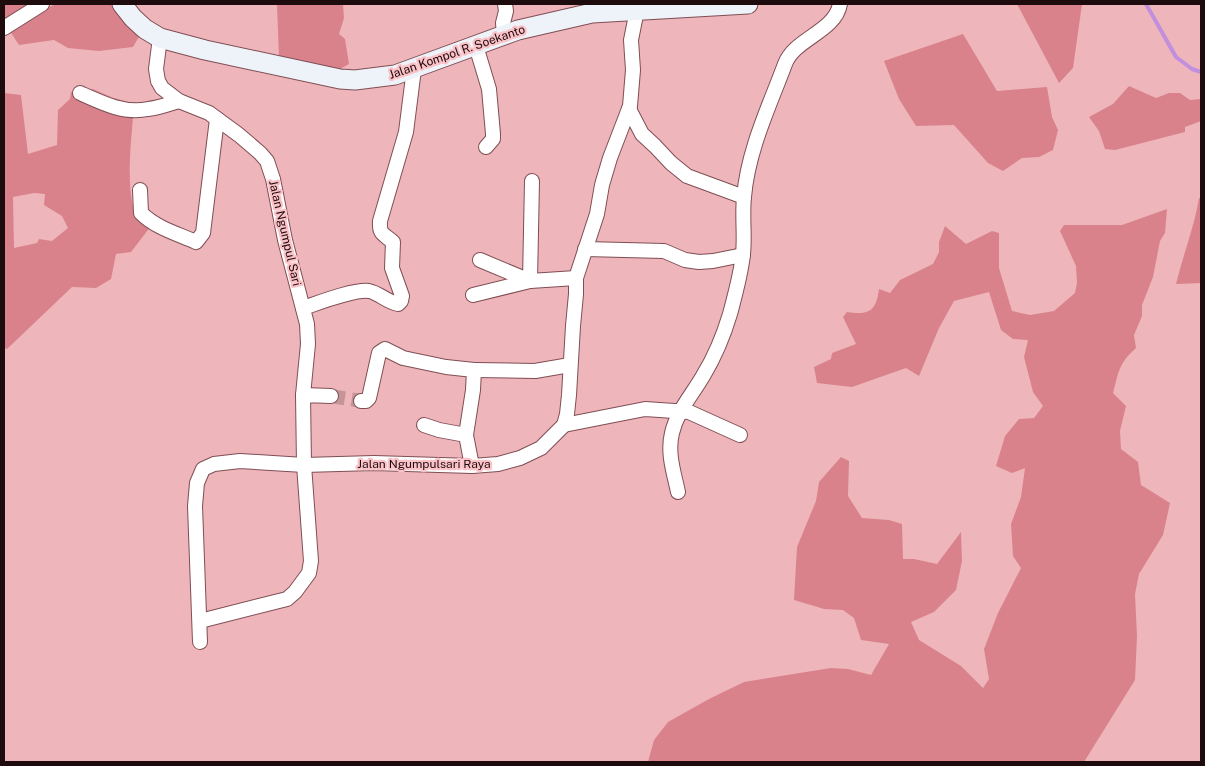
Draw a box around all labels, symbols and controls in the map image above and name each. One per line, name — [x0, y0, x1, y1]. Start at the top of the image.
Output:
street label: Jalan Kompol R. Soekanto — [387, 22, 527, 82]
street label: Jalan Ngumpul Sari — [266, 179, 304, 287]
street label: Jalan Ngumpulsari Raya — [357, 457, 491, 471]

